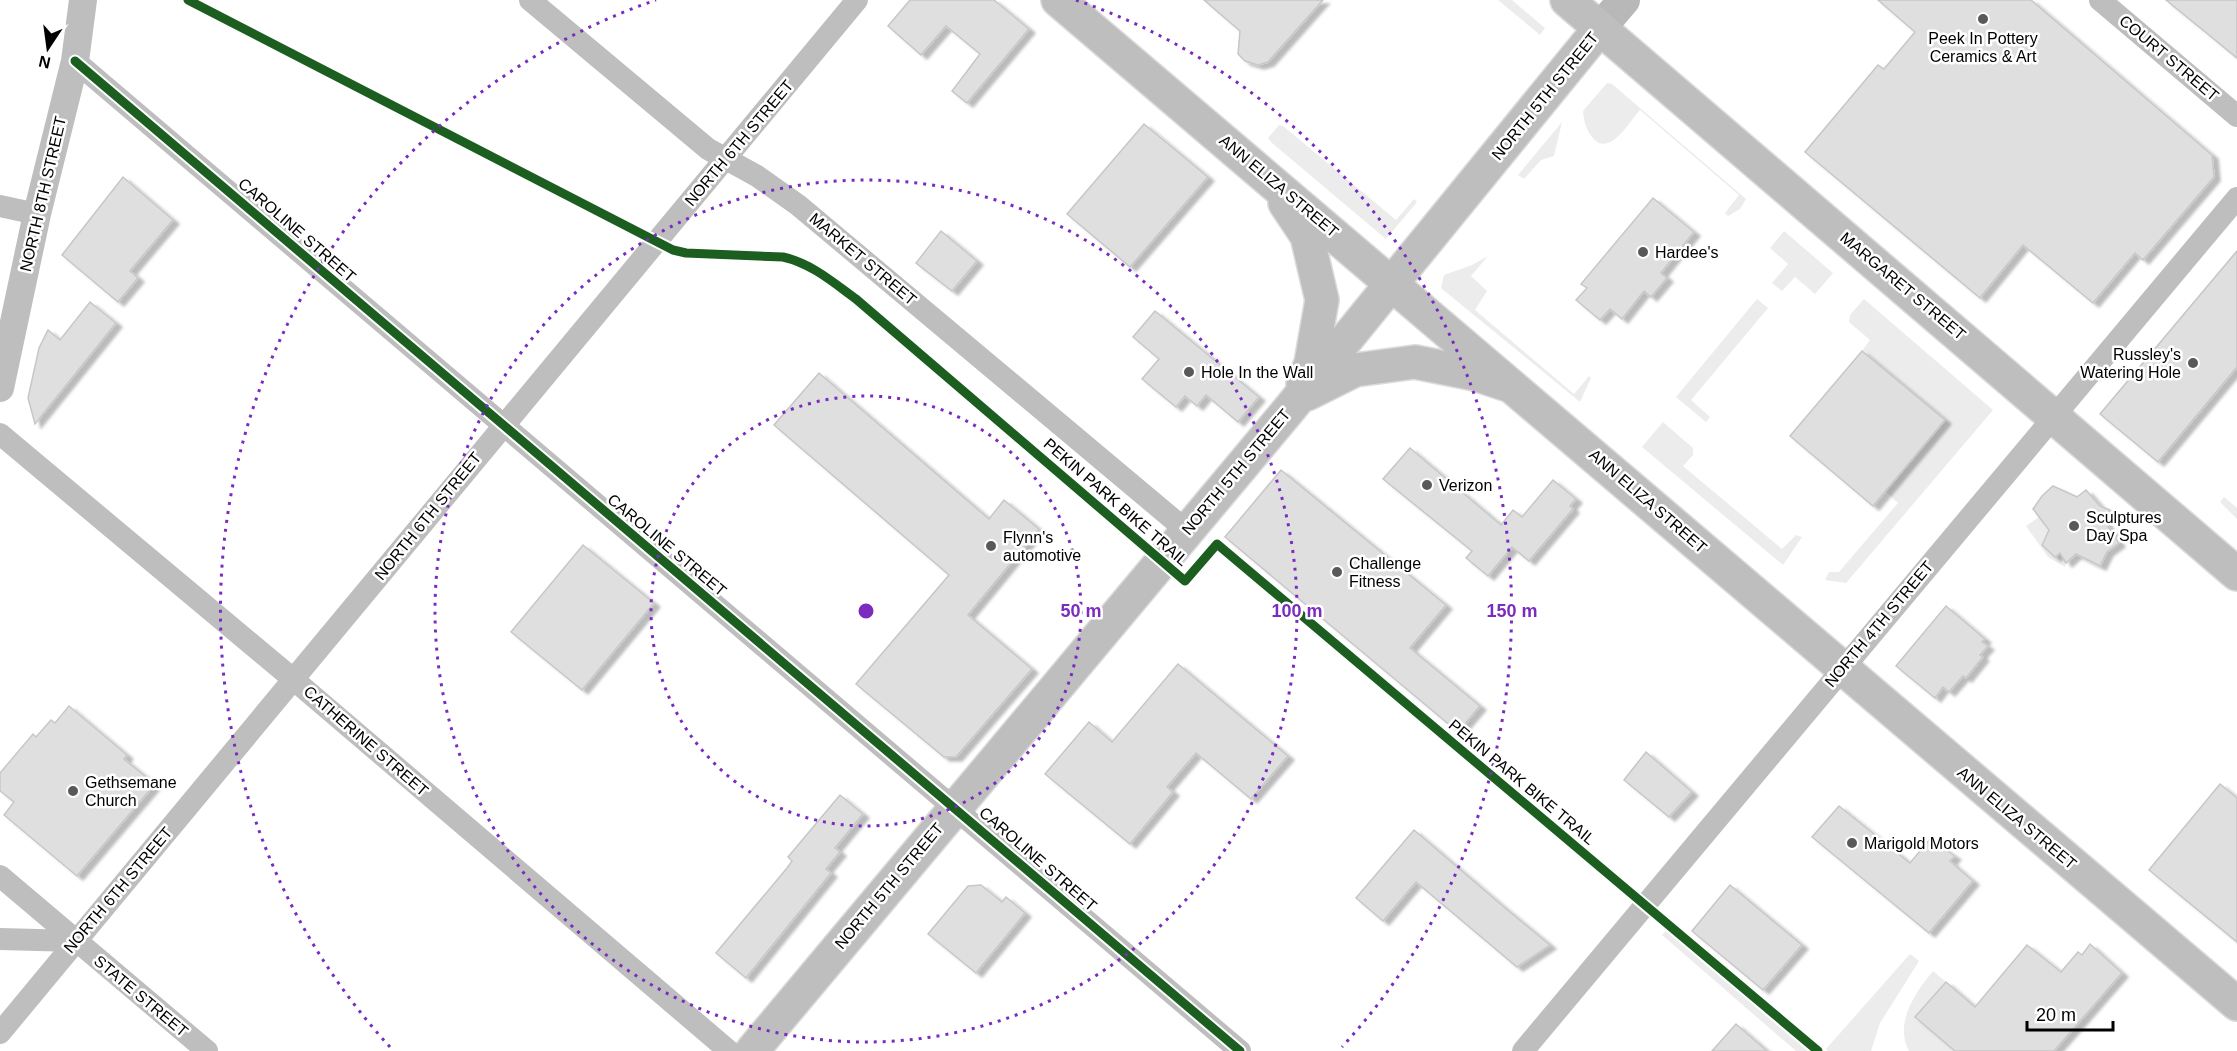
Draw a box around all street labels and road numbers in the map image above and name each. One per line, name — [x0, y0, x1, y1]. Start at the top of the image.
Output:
street label: COURT STREET — [2116, 12, 2222, 104]
street label: NORTH 5TH STREET — [1488, 29, 1602, 163]
street label: NORTH 6TH STREET — [681, 77, 797, 209]
street label: NORTH 8TH STREET — [17, 114, 69, 273]
street label: ANN ELIZA STREET — [1216, 131, 1342, 241]
street label: CAROLINE STREET — [235, 175, 359, 286]
street label: MARKET STREET — [806, 209, 920, 309]
street label: MARGARET STREET — [1837, 229, 1969, 343]
street label: NORTH 5TH STREET — [1178, 406, 1294, 538]
street label: PEKIN PARK BIKE TRAIL — [1041, 435, 1192, 569]
street label: ANN ELIZA STREET — [1586, 446, 1710, 557]
street label: NORTH 6TH STREET — [371, 449, 485, 583]
street label: CAROLINE STREET — [604, 490, 730, 600]
street label: NORTH 4TH STREET — [1821, 558, 1937, 690]
street label: CATHERINE STREET — [300, 682, 432, 800]
street label: PEKIN PARK BIKE TRAIL — [1446, 716, 1598, 848]
street label: ANN ELIZA STREET — [1954, 763, 2080, 873]
street label: CAROLINE STREET — [976, 804, 1100, 915]
street label: NORTH 5TH STREET — [831, 820, 947, 952]
street label: NORTH 6TH STREET — [60, 824, 176, 956]
street label: STATE STREET — [91, 952, 191, 1040]

